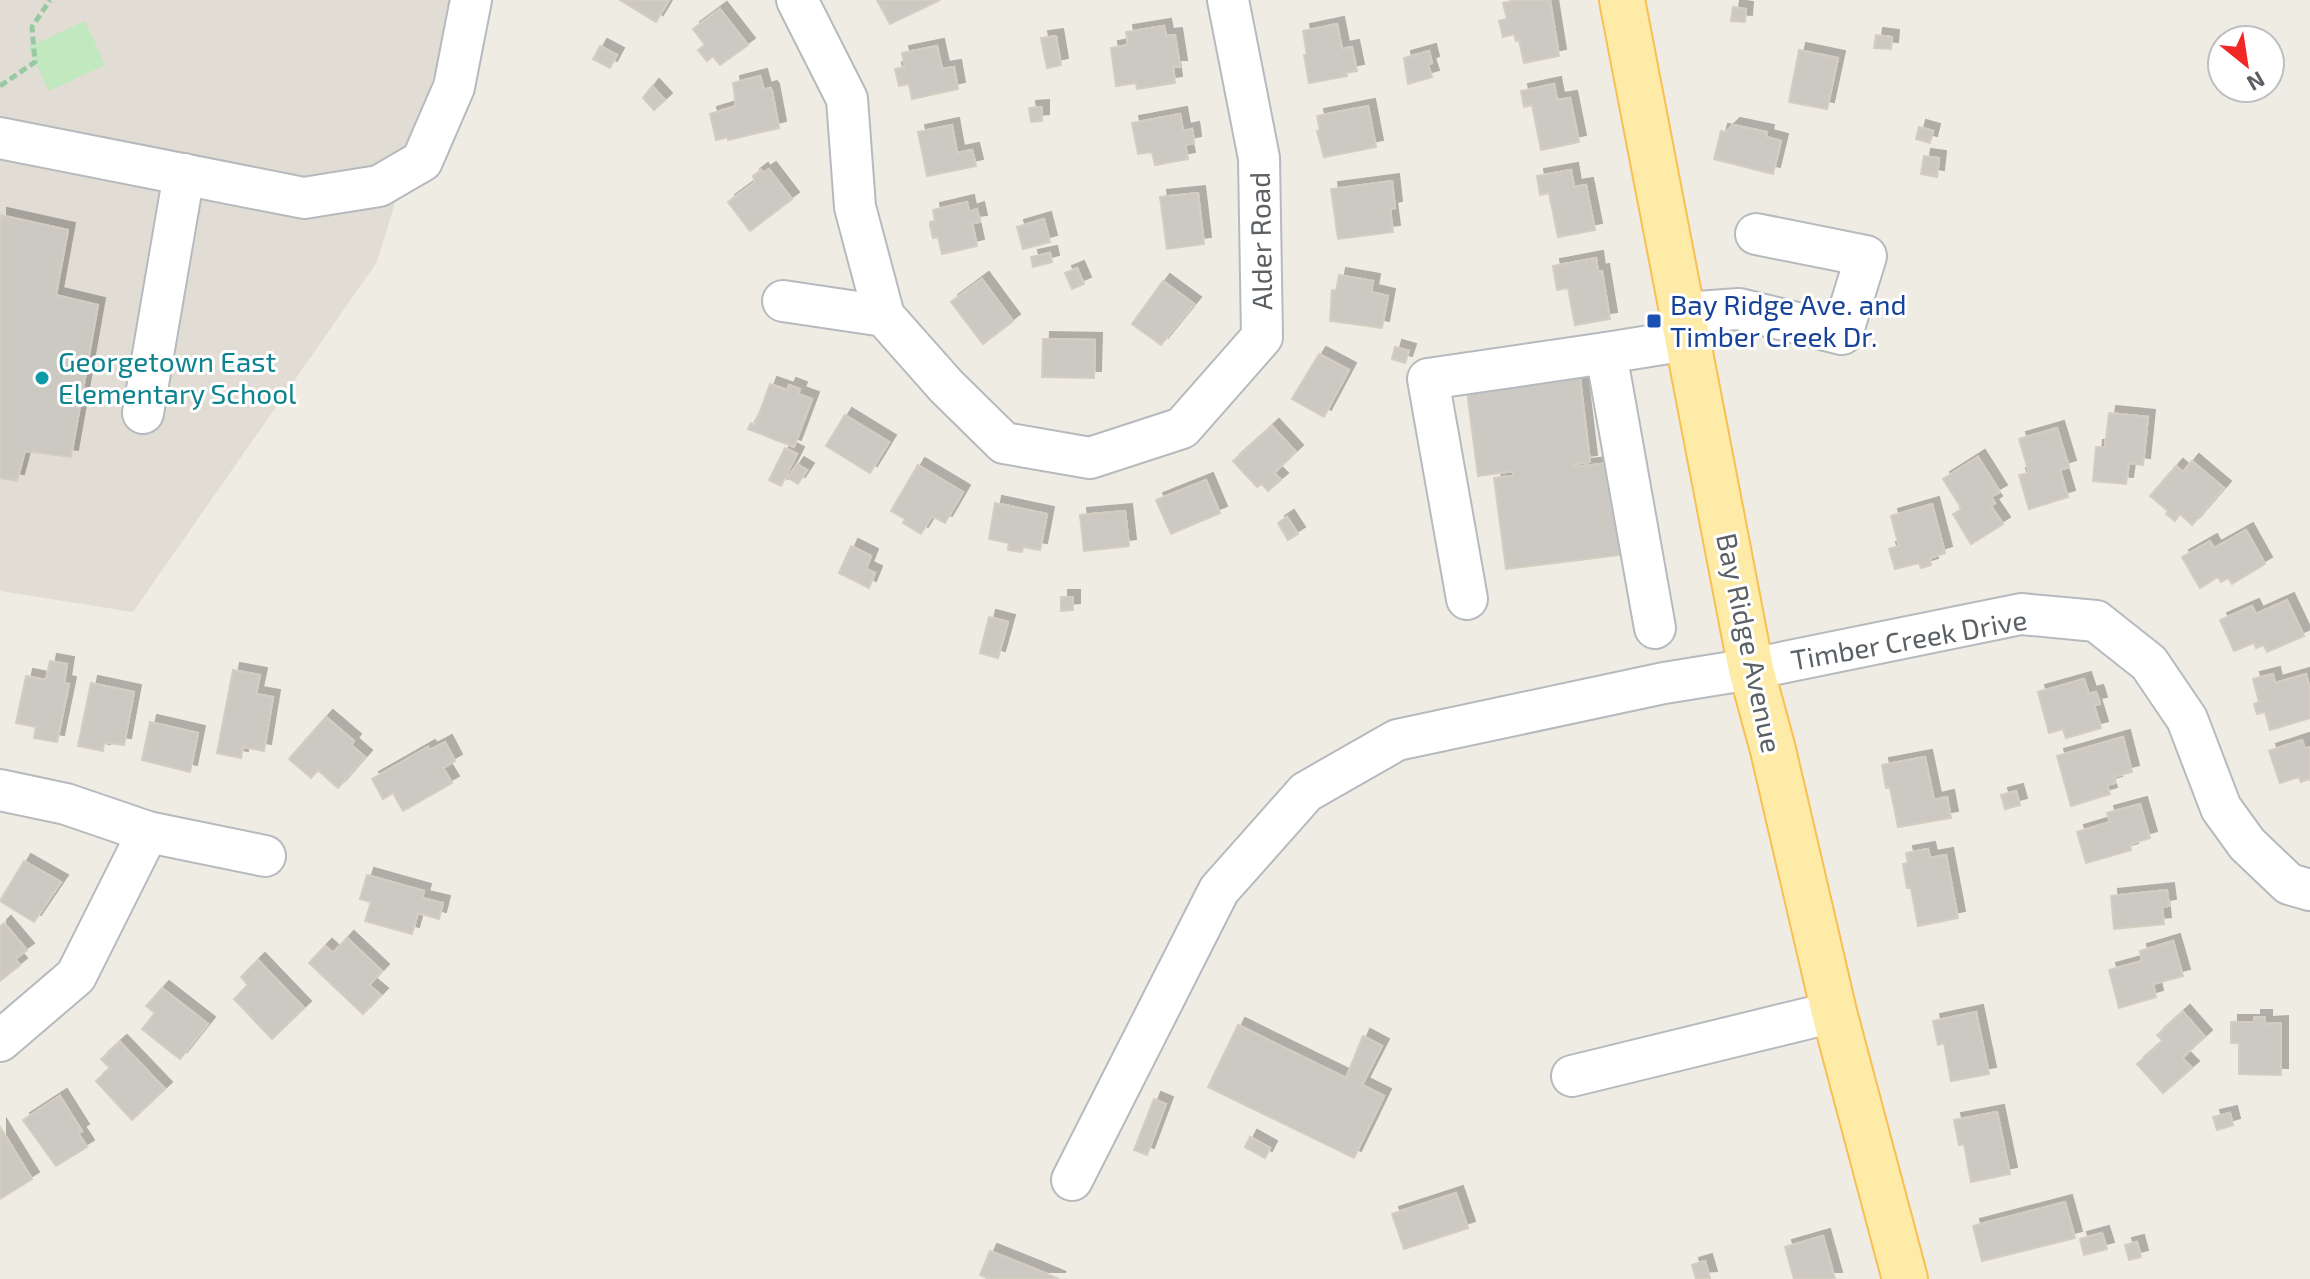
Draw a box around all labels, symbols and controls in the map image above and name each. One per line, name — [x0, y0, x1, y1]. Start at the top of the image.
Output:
north arrow — [2206, 24, 2286, 104]
text: N — [2243, 67, 2270, 97]
street label: Alder Road — [1242, 172, 1278, 310]
place label: Bay Ridge Ave. and Timber Creek Dr. — [1670, 287, 1907, 353]
marker: Bay Ridge Ave. and Timber Creek Dr. — [1645, 312, 1663, 330]
place label: Georgetown East Elementary School — [58, 344, 297, 410]
marker: Georgetown East Elementary School — [33, 369, 51, 387]
street label: Bay Ridge Avenue — [1710, 530, 1790, 756]
street label: Timber Creek Drive — [1788, 602, 2030, 677]

